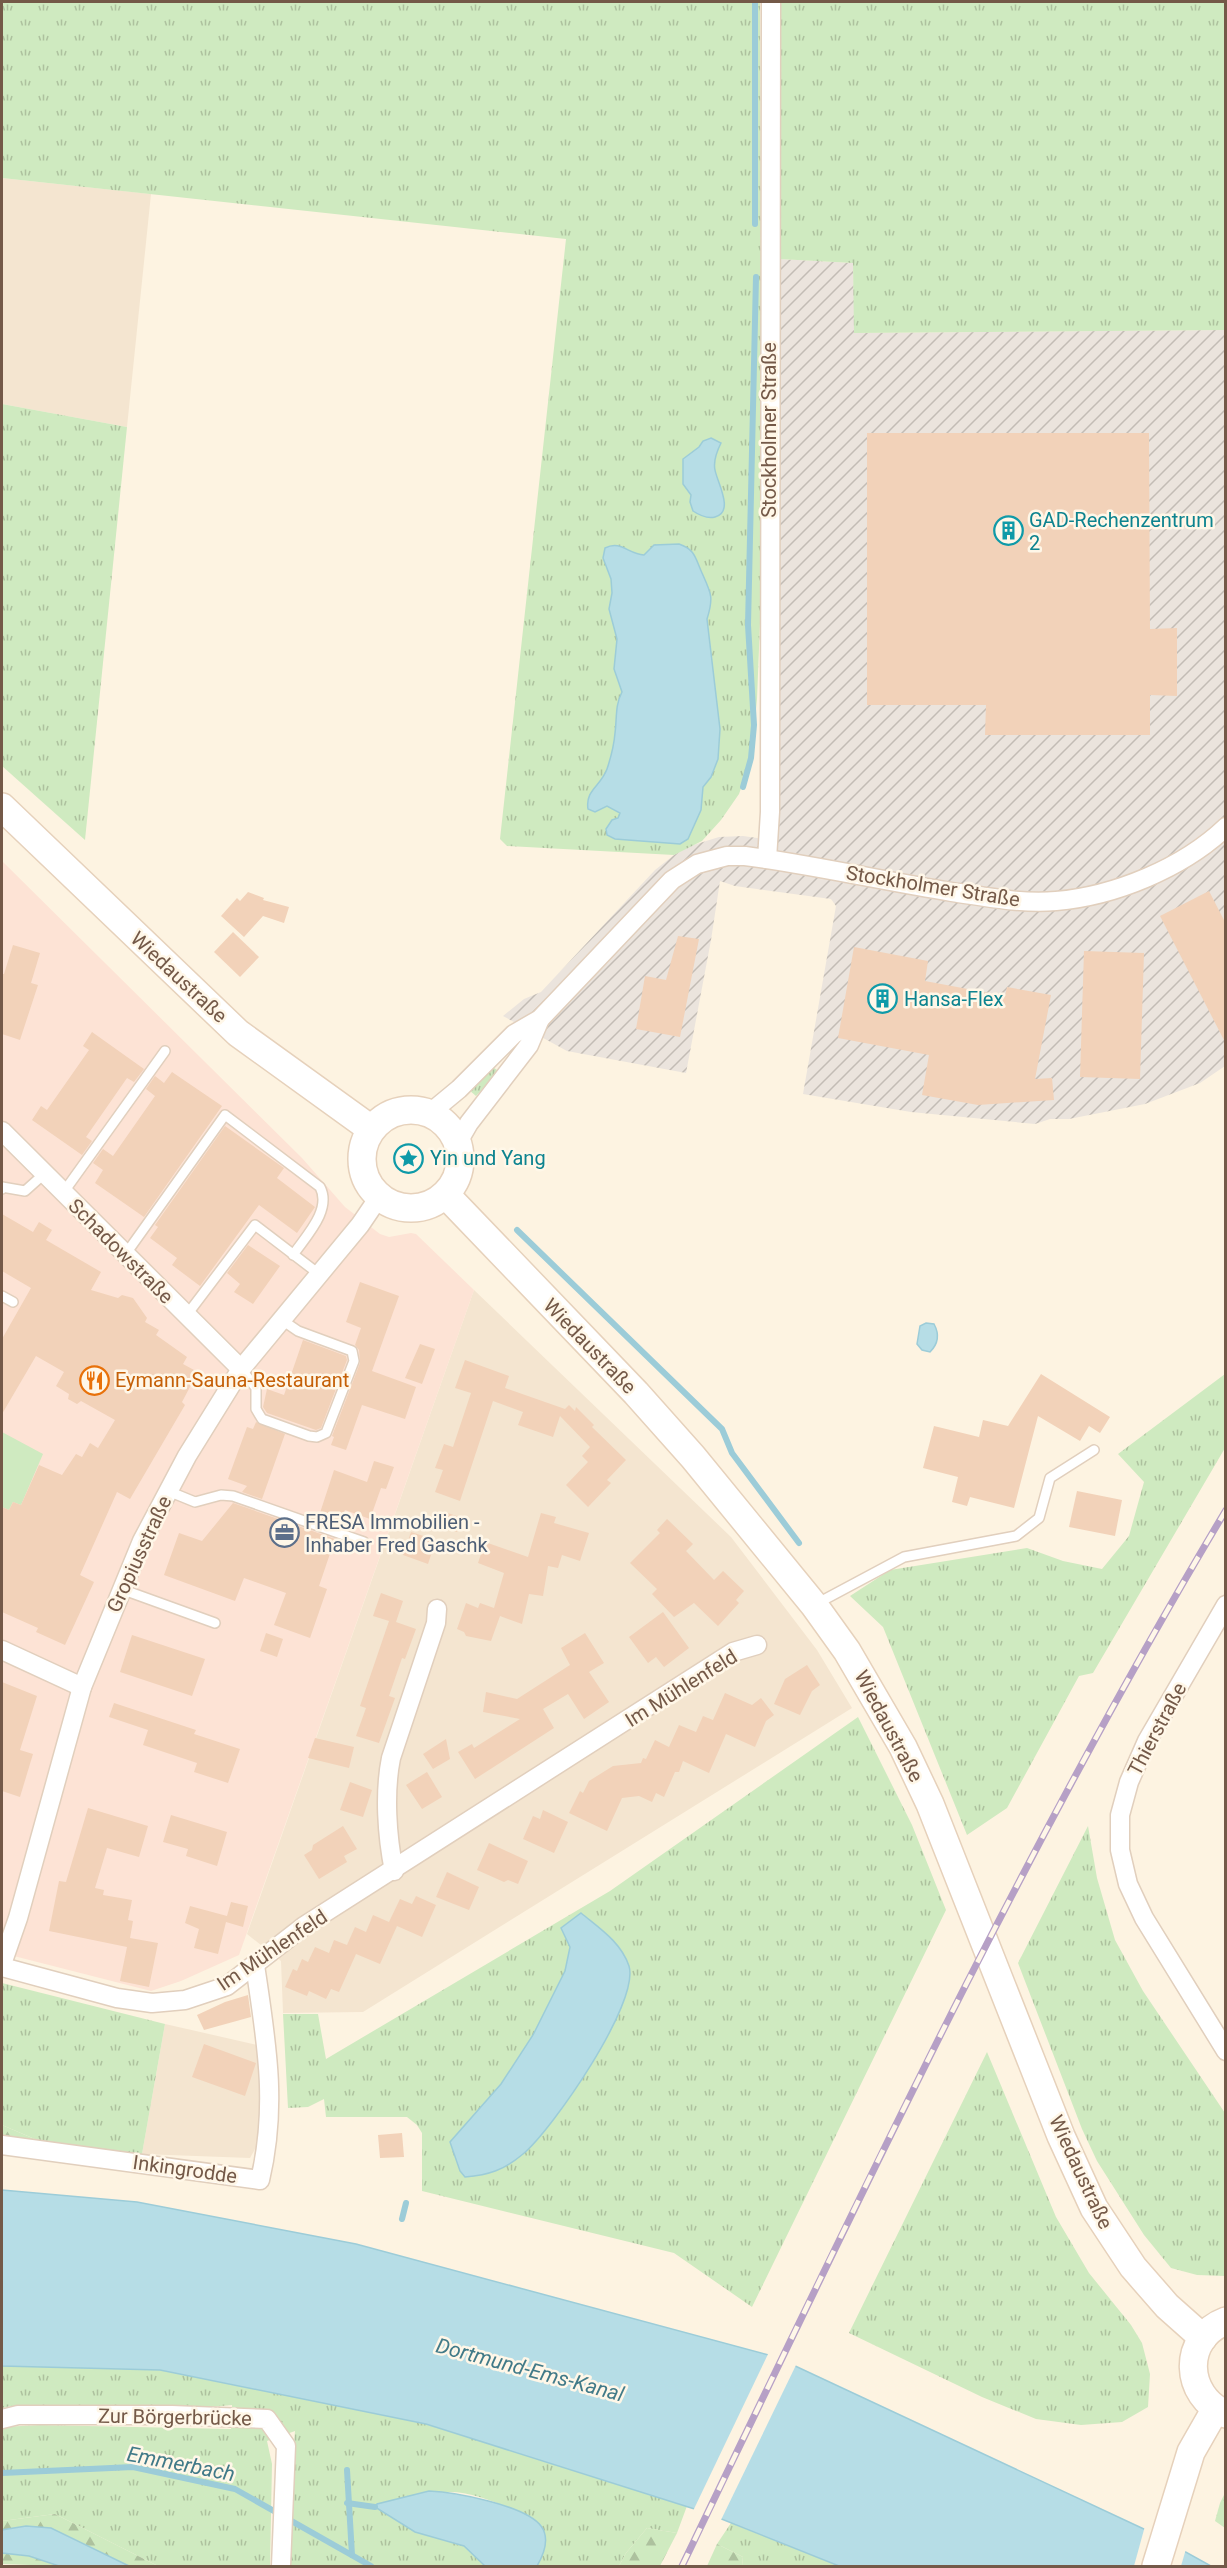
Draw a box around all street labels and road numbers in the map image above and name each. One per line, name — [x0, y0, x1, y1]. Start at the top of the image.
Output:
street label: Stockholmer Straße — [757, 342, 781, 518]
street label: Stockholmer Straße — [844, 860, 1022, 912]
street label: Wiedaustraße — [126, 926, 232, 1028]
street label: Schadowstraße — [64, 1194, 178, 1308]
street label: Wiedaustraße — [539, 1293, 641, 1399]
street label: Gropiusstraße — [102, 1492, 176, 1616]
street label: Im Mühlenfeld — [621, 1644, 741, 1732]
street label: Wiedaustraße — [850, 1666, 928, 1786]
street label: Thierstraße — [1123, 1678, 1191, 1780]
street label: Im Mühlenfeld — [212, 1904, 332, 1996]
street label: Wiedaustraße — [1044, 2111, 1118, 2233]
street label: Inkingrodde — [131, 2150, 239, 2188]
street label: Zur Börgerbrücke — [98, 2404, 252, 2430]

